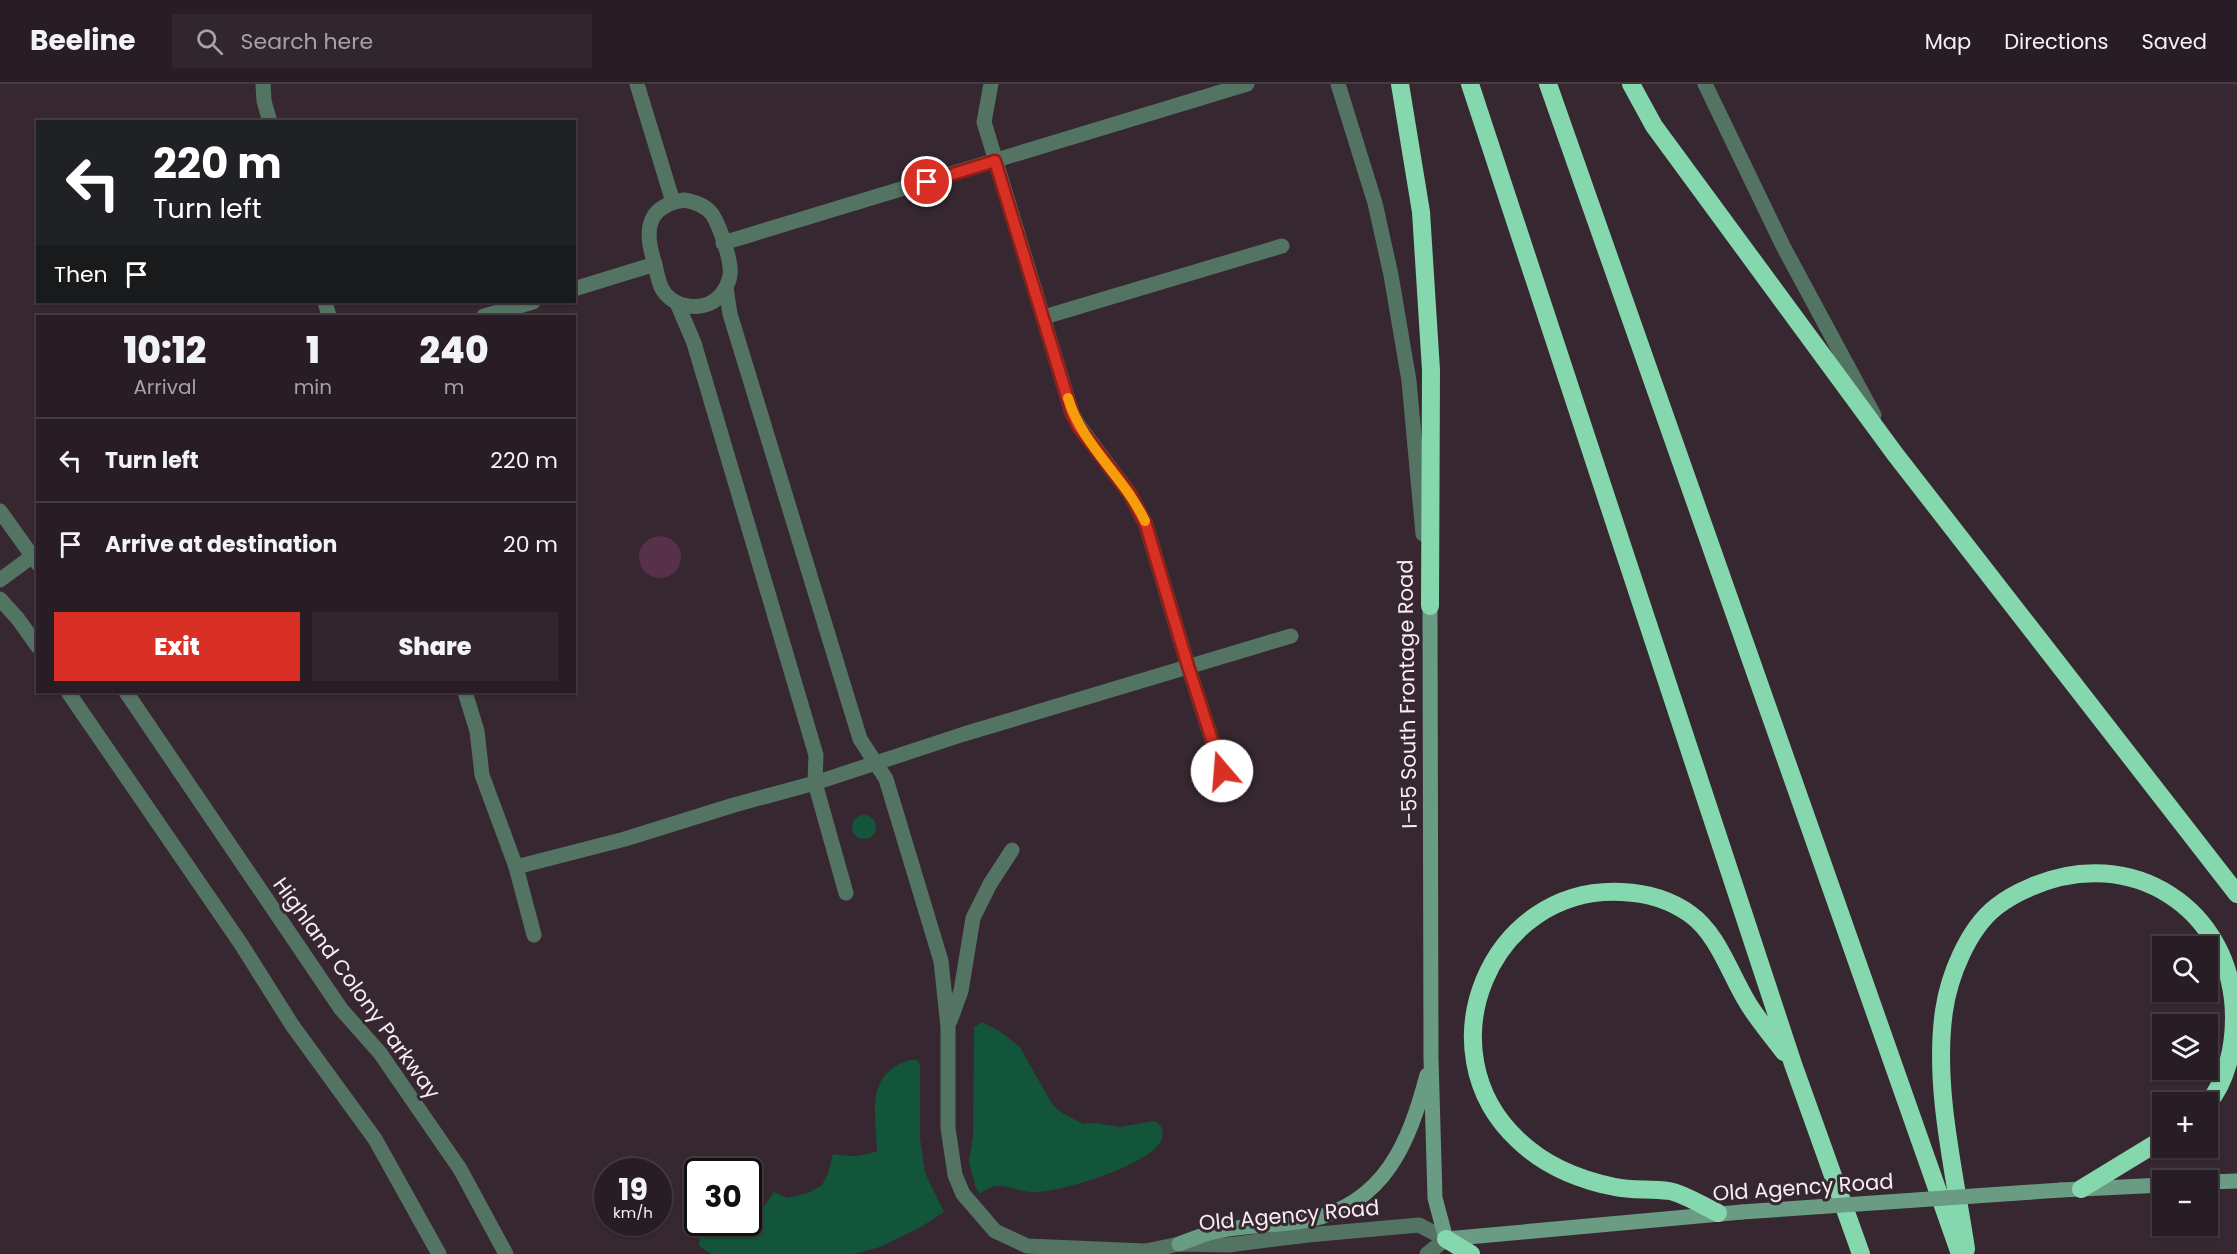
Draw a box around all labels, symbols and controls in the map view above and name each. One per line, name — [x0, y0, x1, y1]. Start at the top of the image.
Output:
search box — [172, 14, 592, 68]
text: Beeline — [30, 21, 136, 60]
icon: search — [193, 25, 226, 58]
text: Search here — [241, 26, 373, 57]
text: Map — [1925, 27, 1971, 56]
text: Directions — [2004, 27, 2108, 56]
text: Saved — [2141, 27, 2207, 56]
text: 220 m — [153, 134, 282, 193]
icon: left — [54, 144, 132, 222]
pin — [901, 156, 952, 207]
icon: arrive — [910, 165, 943, 198]
text: Turn left — [153, 190, 262, 227]
icon: arrive — [120, 258, 153, 291]
text: Then — [54, 259, 108, 290]
text: 10:12 — [123, 325, 206, 376]
text: 1 — [306, 325, 320, 376]
text: 240 — [420, 325, 489, 376]
text: Arrival — [133, 373, 196, 401]
text: min — [294, 373, 332, 401]
text: m — [444, 373, 464, 401]
icon: left — [54, 444, 87, 477]
text: Turn left — [105, 445, 199, 476]
text: 220 m — [490, 445, 558, 476]
icon: arrive — [54, 528, 87, 561]
text: Arrive at destination — [105, 529, 337, 560]
text: 20 m — [503, 529, 558, 560]
street label: I-55 South Frontage Road — [1390, 559, 1424, 829]
button: Exit — [54, 612, 300, 681]
button: Share — [312, 612, 558, 681]
position arrow — [1190, 739, 1254, 803]
street label: Highland Colony Parkway — [267, 871, 447, 1105]
map controls — [2152, 936, 2218, 1236]
button: search — [2152, 936, 2218, 1002]
button: layers — [2152, 1014, 2218, 1080]
button: + — [2152, 1092, 2218, 1158]
speed limit sign: 30 — [684, 1158, 762, 1236]
street label: Old Agency Road — [1712, 1166, 1894, 1208]
text: 19 — [618, 1168, 648, 1211]
button: − — [2152, 1170, 2218, 1236]
street label: Old Agency Road — [1198, 1193, 1380, 1237]
text: km/h — [613, 1202, 653, 1223]

